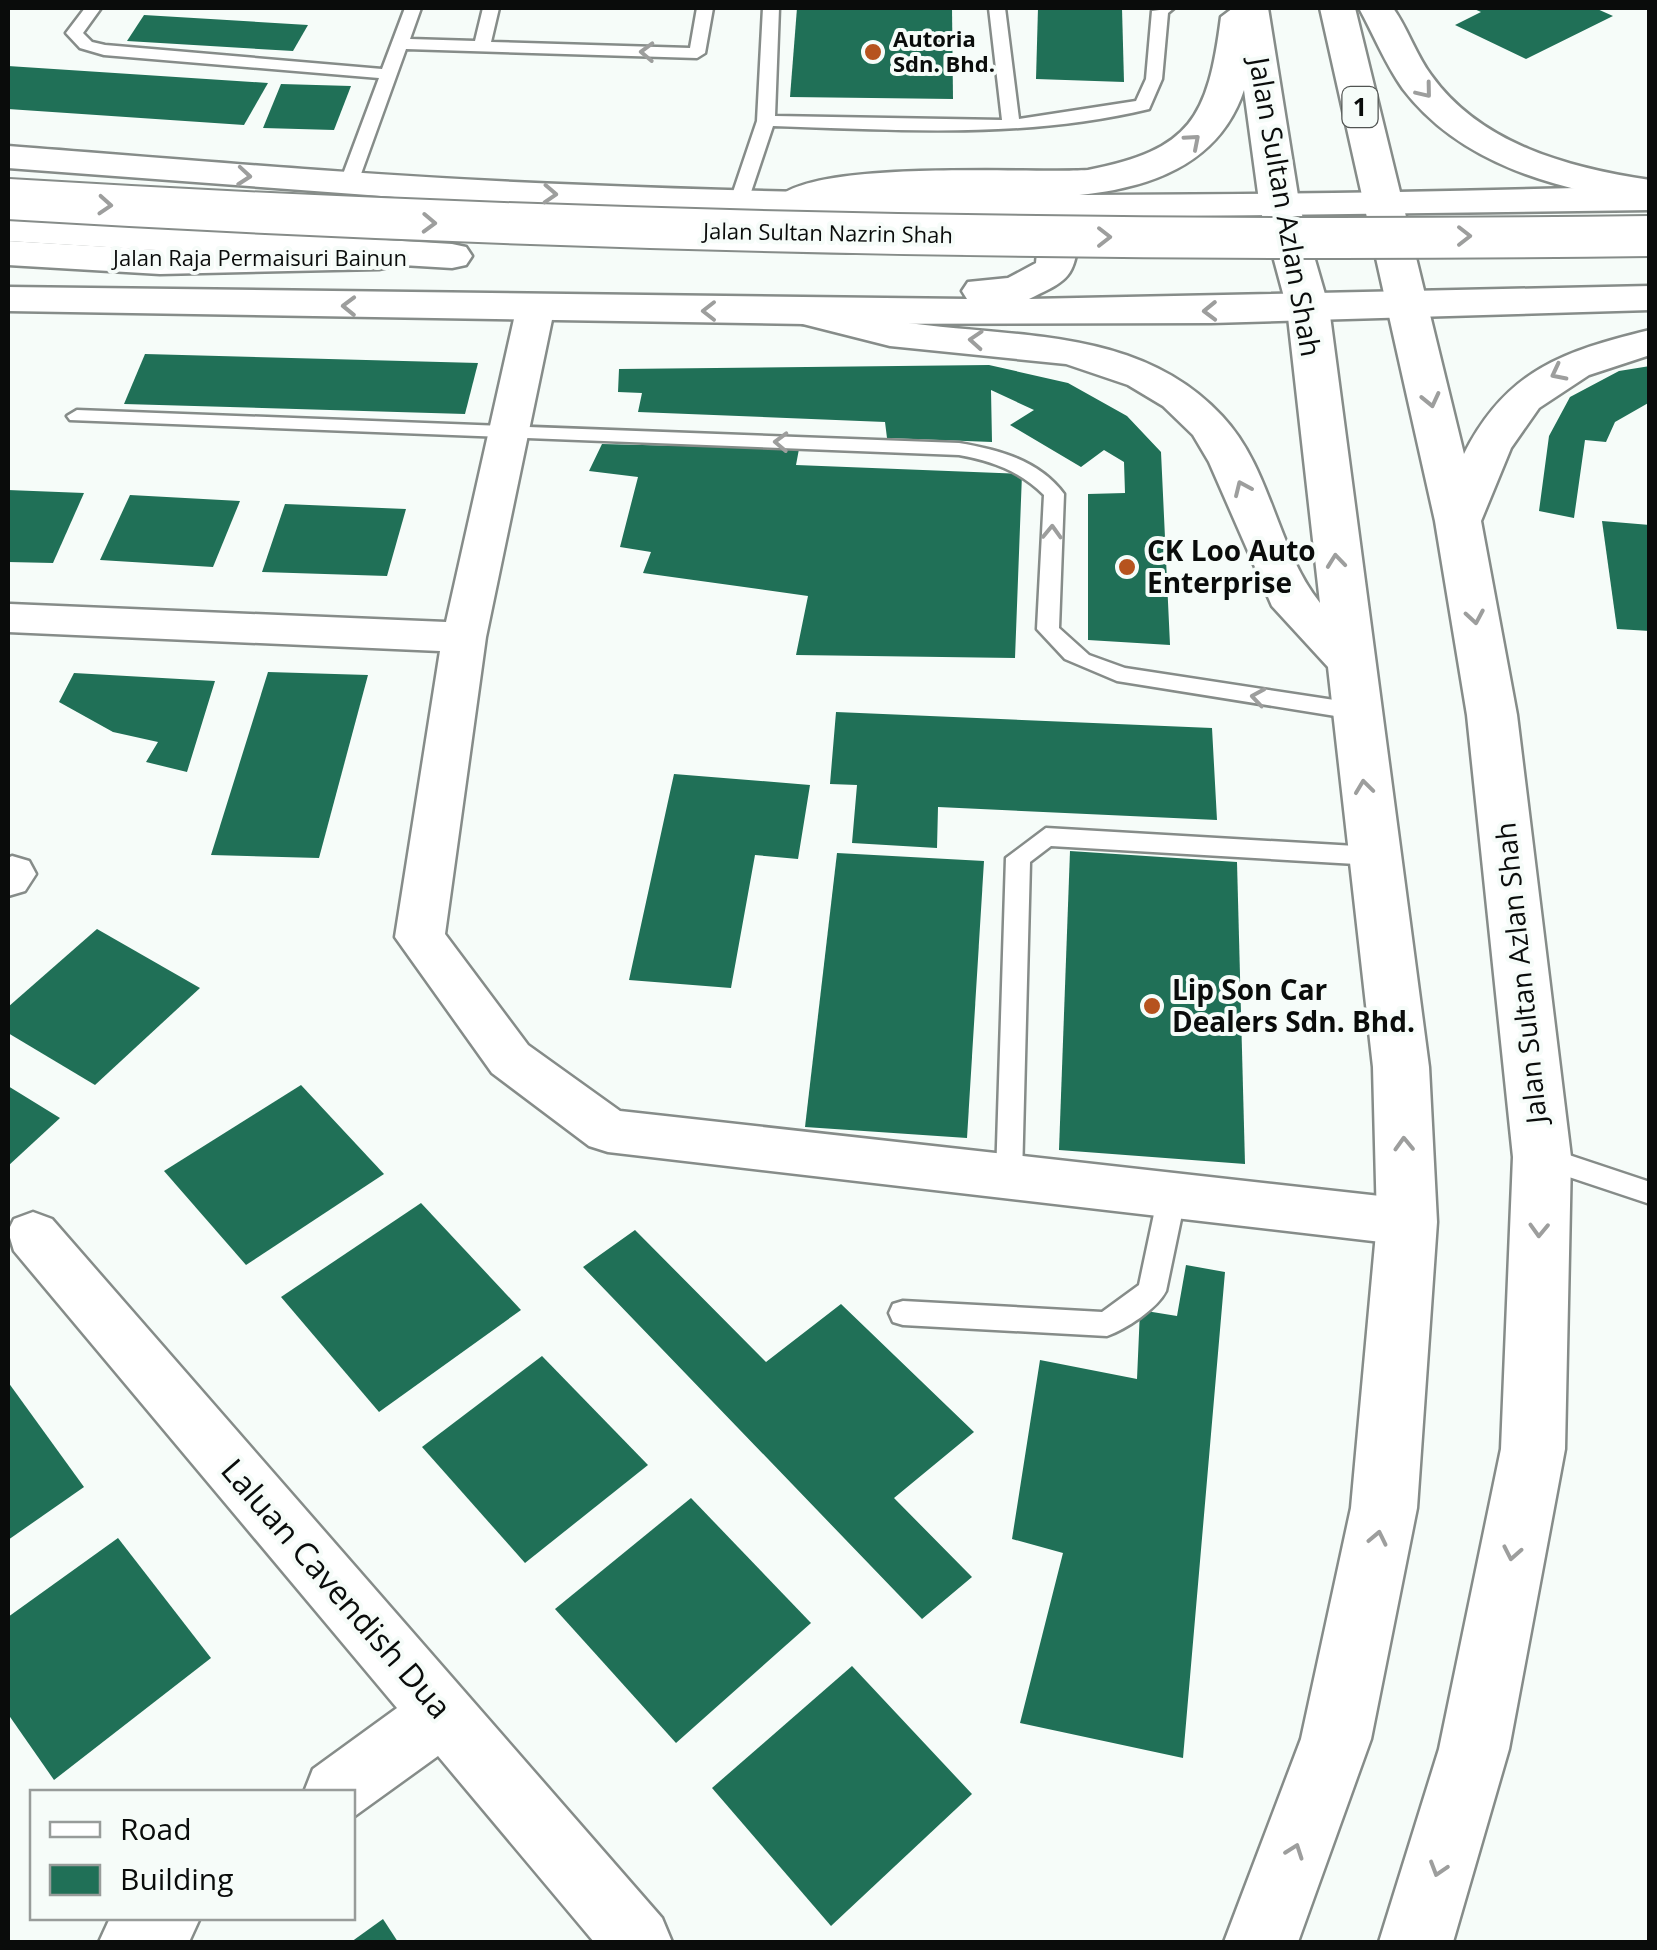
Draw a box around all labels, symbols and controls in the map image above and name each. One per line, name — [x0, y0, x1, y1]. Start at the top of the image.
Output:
place label: Autoria Sdn. Bhd. — [893, 23, 995, 78]
one-way arrow — [638, 41, 654, 62]
marker: Autoria Sdn. Bhd. — [862, 41, 884, 63]
street label: Jalan Sultan Azlan Shah — [1240, 51, 1331, 359]
one-way arrow — [1413, 79, 1431, 97]
road number: 1 — [1342, 87, 1378, 127]
one-way arrow — [1182, 134, 1200, 152]
one-way arrow — [237, 165, 253, 187]
one-way arrow — [543, 183, 559, 204]
one-way arrow — [97, 194, 113, 215]
one-way arrow — [422, 212, 438, 233]
street label: Jalan Sultan Nazrin Shah — [701, 215, 953, 249]
one-way arrow — [1458, 225, 1473, 247]
one-way arrow — [1097, 226, 1113, 247]
street label: Jalan Raja Permaisuri Bainun — [111, 242, 407, 272]
one-way arrow — [340, 296, 356, 317]
one-way arrow — [1202, 300, 1218, 321]
one-way arrow — [700, 301, 716, 322]
one-way arrow — [968, 330, 984, 352]
one-way arrow — [1550, 361, 1568, 380]
one-way arrow — [1419, 391, 1440, 408]
one-way arrow — [772, 432, 788, 453]
one-way arrow — [1234, 480, 1254, 498]
one-way arrow — [1041, 523, 1062, 539]
place label: CK Loo Auto Enterprise — [1147, 531, 1316, 601]
one-way arrow — [1326, 553, 1347, 569]
marker: CK Loo Auto Enterprise — [1116, 556, 1138, 578]
one-way arrow — [1464, 609, 1485, 625]
one-way arrow — [1249, 687, 1266, 708]
one-way arrow — [1354, 779, 1375, 795]
street label: Jalan Sultan Azlan Shah — [1485, 821, 1555, 1129]
place label: Lip Son Car Dealers Sdn. Bhd. — [1172, 970, 1415, 1040]
marker: Lip Son Car Dealers Sdn. Bhd. — [1141, 995, 1163, 1017]
one-way arrow — [1394, 1136, 1415, 1152]
one-way arrow — [1529, 1222, 1550, 1238]
street label: Laluan Cavendish Dua — [212, 1449, 462, 1727]
one-way arrow — [1366, 1530, 1387, 1547]
one-way arrow — [1503, 1544, 1524, 1561]
legend — [30, 1790, 355, 1920]
text: Road — [120, 1808, 192, 1849]
one-way arrow — [1283, 1843, 1303, 1861]
text: Building — [120, 1858, 234, 1899]
one-way arrow — [1429, 1859, 1450, 1876]

